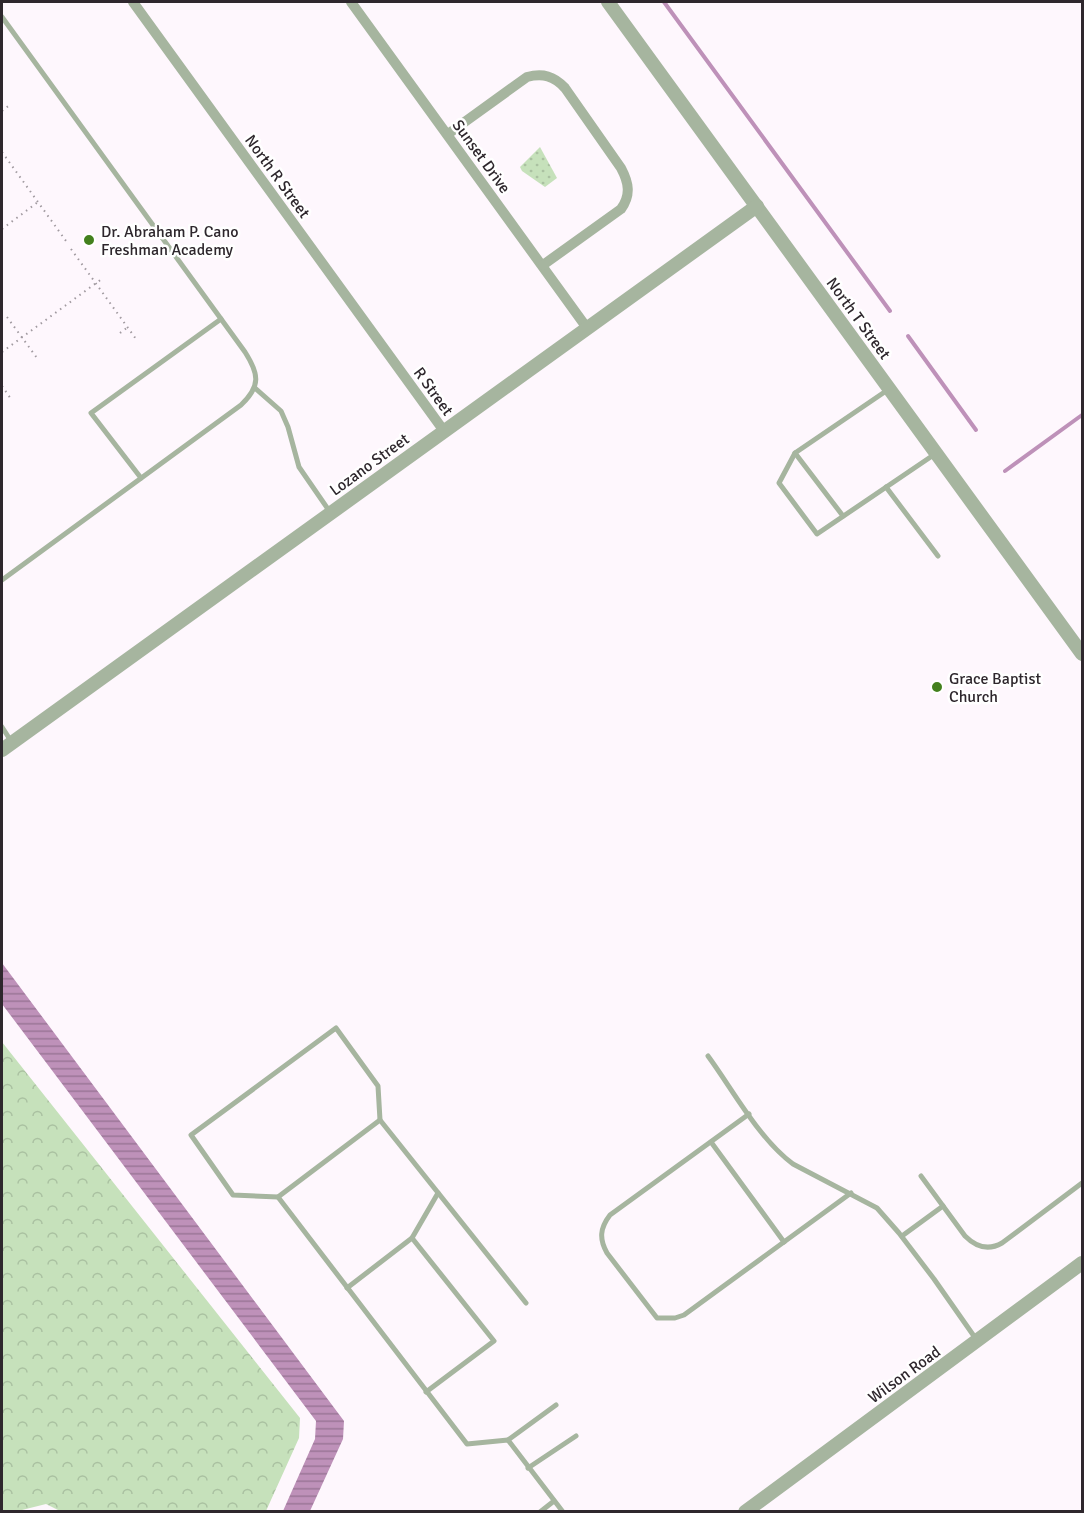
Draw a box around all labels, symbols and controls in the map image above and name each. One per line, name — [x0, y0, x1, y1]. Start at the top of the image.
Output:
street label: Sunset Drive — [448, 116, 515, 197]
street label: North R Street — [240, 131, 314, 222]
place label: Dr. Abraham P. Cano Freshman Academy — [101, 222, 239, 260]
marker: Dr. Abraham P. Cano Freshman Academy — [82, 233, 96, 247]
street label: North T Street — [822, 274, 895, 364]
street label: R Street — [409, 364, 458, 420]
street label: Lozano Street — [326, 429, 414, 500]
place label: Grace Baptist Church — [949, 669, 1041, 707]
marker: Grace Baptist Church — [930, 680, 944, 694]
street label: Wilson Road — [865, 1342, 945, 1408]

